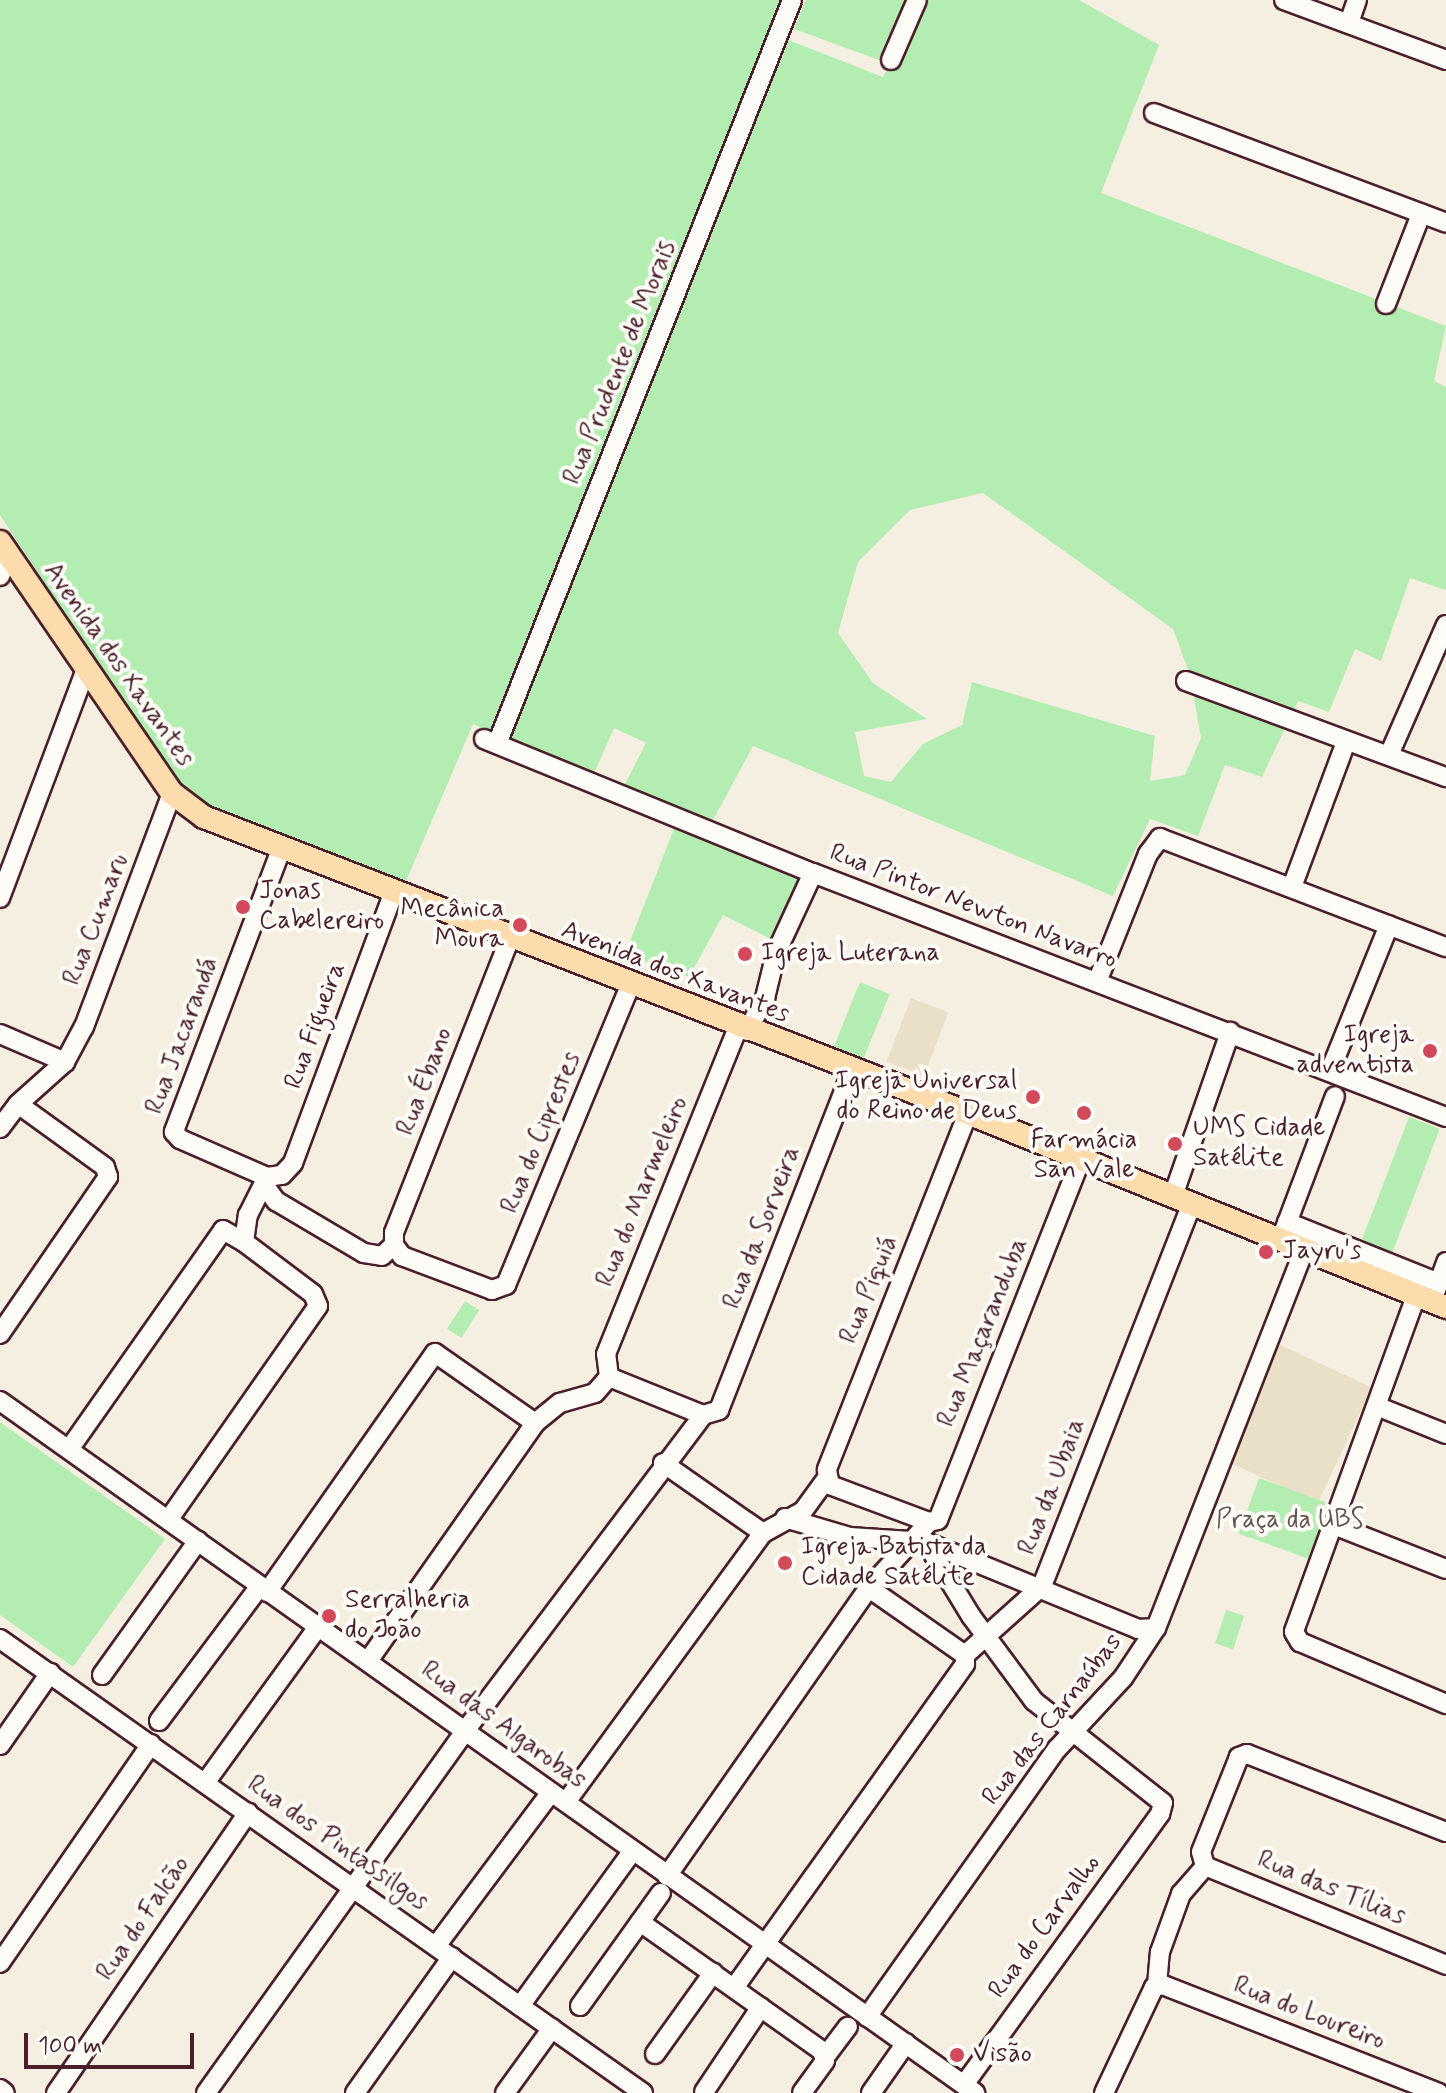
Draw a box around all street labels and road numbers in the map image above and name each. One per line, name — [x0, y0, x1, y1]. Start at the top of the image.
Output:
street label: Rua Prudente de Morais — [559, 238, 683, 488]
street label: Avenida dos Xavantes — [34, 554, 202, 776]
street label: Rua Pintor Newton Navarro — [828, 839, 1118, 975]
street label: Rua Cumaru — [57, 849, 137, 991]
street label: Avenida dos Xavantes — [553, 914, 797, 1032]
street label: Rua Jacarandá — [140, 953, 226, 1119]
street label: Rua Figueira — [279, 960, 353, 1092]
street label: Rua Ébano — [391, 1024, 461, 1140]
street label: Rua do Ciprestes — [494, 1044, 590, 1222]
street label: Rua do Marmeleiro — [589, 1089, 697, 1295]
street label: Rua da Sorveira — [718, 1144, 808, 1312]
street label: Rua Piquiá — [835, 1233, 905, 1347]
street label: Rua Maçaranduba — [932, 1235, 1036, 1431]
street label: Rua da Ubaia — [1013, 1416, 1093, 1558]
street label: Rua das Carnaúbas — [975, 1626, 1131, 1814]
street label: Rua das Algarobas — [414, 1656, 592, 1796]
street label: Rua dos Pintassilgos — [240, 1769, 434, 1919]
street label: Rua das Tílias — [1255, 1846, 1407, 1932]
street label: Rua do Carvalho — [982, 1848, 1108, 2006]
street label: Rua do Falcão — [91, 1851, 197, 1987]
street label: Rua do Loureiro — [1228, 1970, 1390, 2058]

